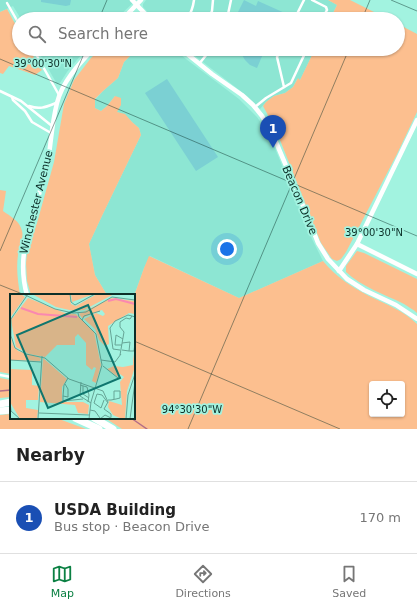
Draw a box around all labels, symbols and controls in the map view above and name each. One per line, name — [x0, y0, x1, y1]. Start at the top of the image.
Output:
search box — [12, 12, 405, 56]
icon: search — [26, 23, 48, 45]
text: Search here — [58, 25, 148, 43]
text: 39°00'30"N — [14, 58, 72, 69]
pin: 1 — [260, 115, 286, 148]
street label: Winchester Avenue — [17, 149, 56, 255]
street label: Beacon Drive — [279, 164, 320, 237]
text: 39°00'30"N — [345, 227, 403, 238]
your location — [217, 239, 237, 259]
inset map — [10, 294, 135, 419]
map controls — [369, 381, 405, 417]
button: locate — [369, 381, 405, 417]
text: 94°30'30"W — [162, 404, 222, 415]
text: Nearby — [16, 445, 85, 465]
text: USDA Building — [54, 501, 176, 519]
text: 1 — [24, 510, 34, 525]
text: 170 m — [359, 510, 401, 525]
text: Bus stop · Beacon Drive — [54, 519, 210, 534]
tab: Map — [51, 563, 74, 600]
tab: Directions — [175, 563, 231, 600]
tab: Saved — [332, 563, 366, 600]

